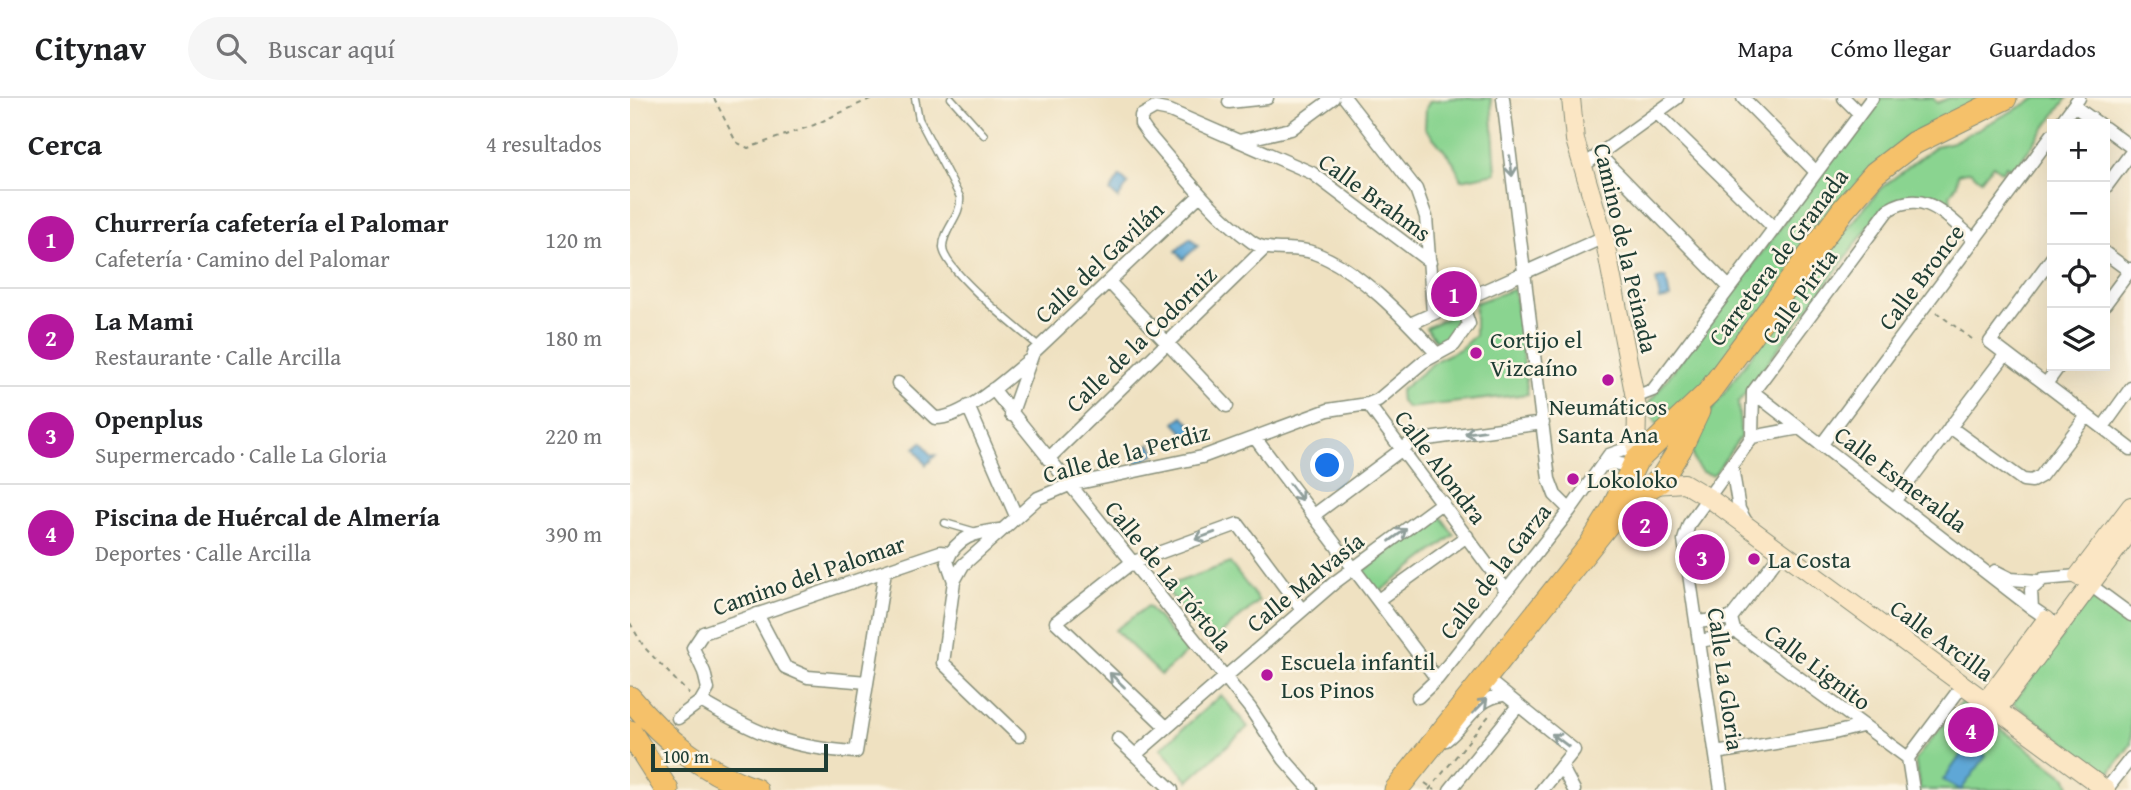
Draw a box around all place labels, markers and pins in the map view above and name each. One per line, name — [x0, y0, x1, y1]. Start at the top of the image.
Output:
pin: 1 — [1431, 268, 1477, 320]
place label: Cortijo el Vizcaíno — [1490, 322, 1583, 385]
marker: Cortijo el Vizcaíno — [1468, 345, 1484, 361]
marker: Neumáticos Santa Ana — [1600, 372, 1616, 388]
place label: Neumáticos Santa Ana — [1549, 389, 1667, 452]
place label: Lokoloko — [1587, 462, 1678, 497]
marker: Lokoloko — [1565, 471, 1581, 487]
pin: 2 — [1622, 498, 1668, 550]
pin: 3 — [1679, 531, 1725, 583]
place label: La Costa — [1768, 542, 1852, 577]
marker: La Costa — [1746, 551, 1762, 567]
place label: Escuela infantil Los Pinos — [1281, 644, 1436, 707]
marker: Escuela infantil Los Pinos — [1259, 667, 1275, 683]
pin: 4 — [1948, 704, 1994, 756]

